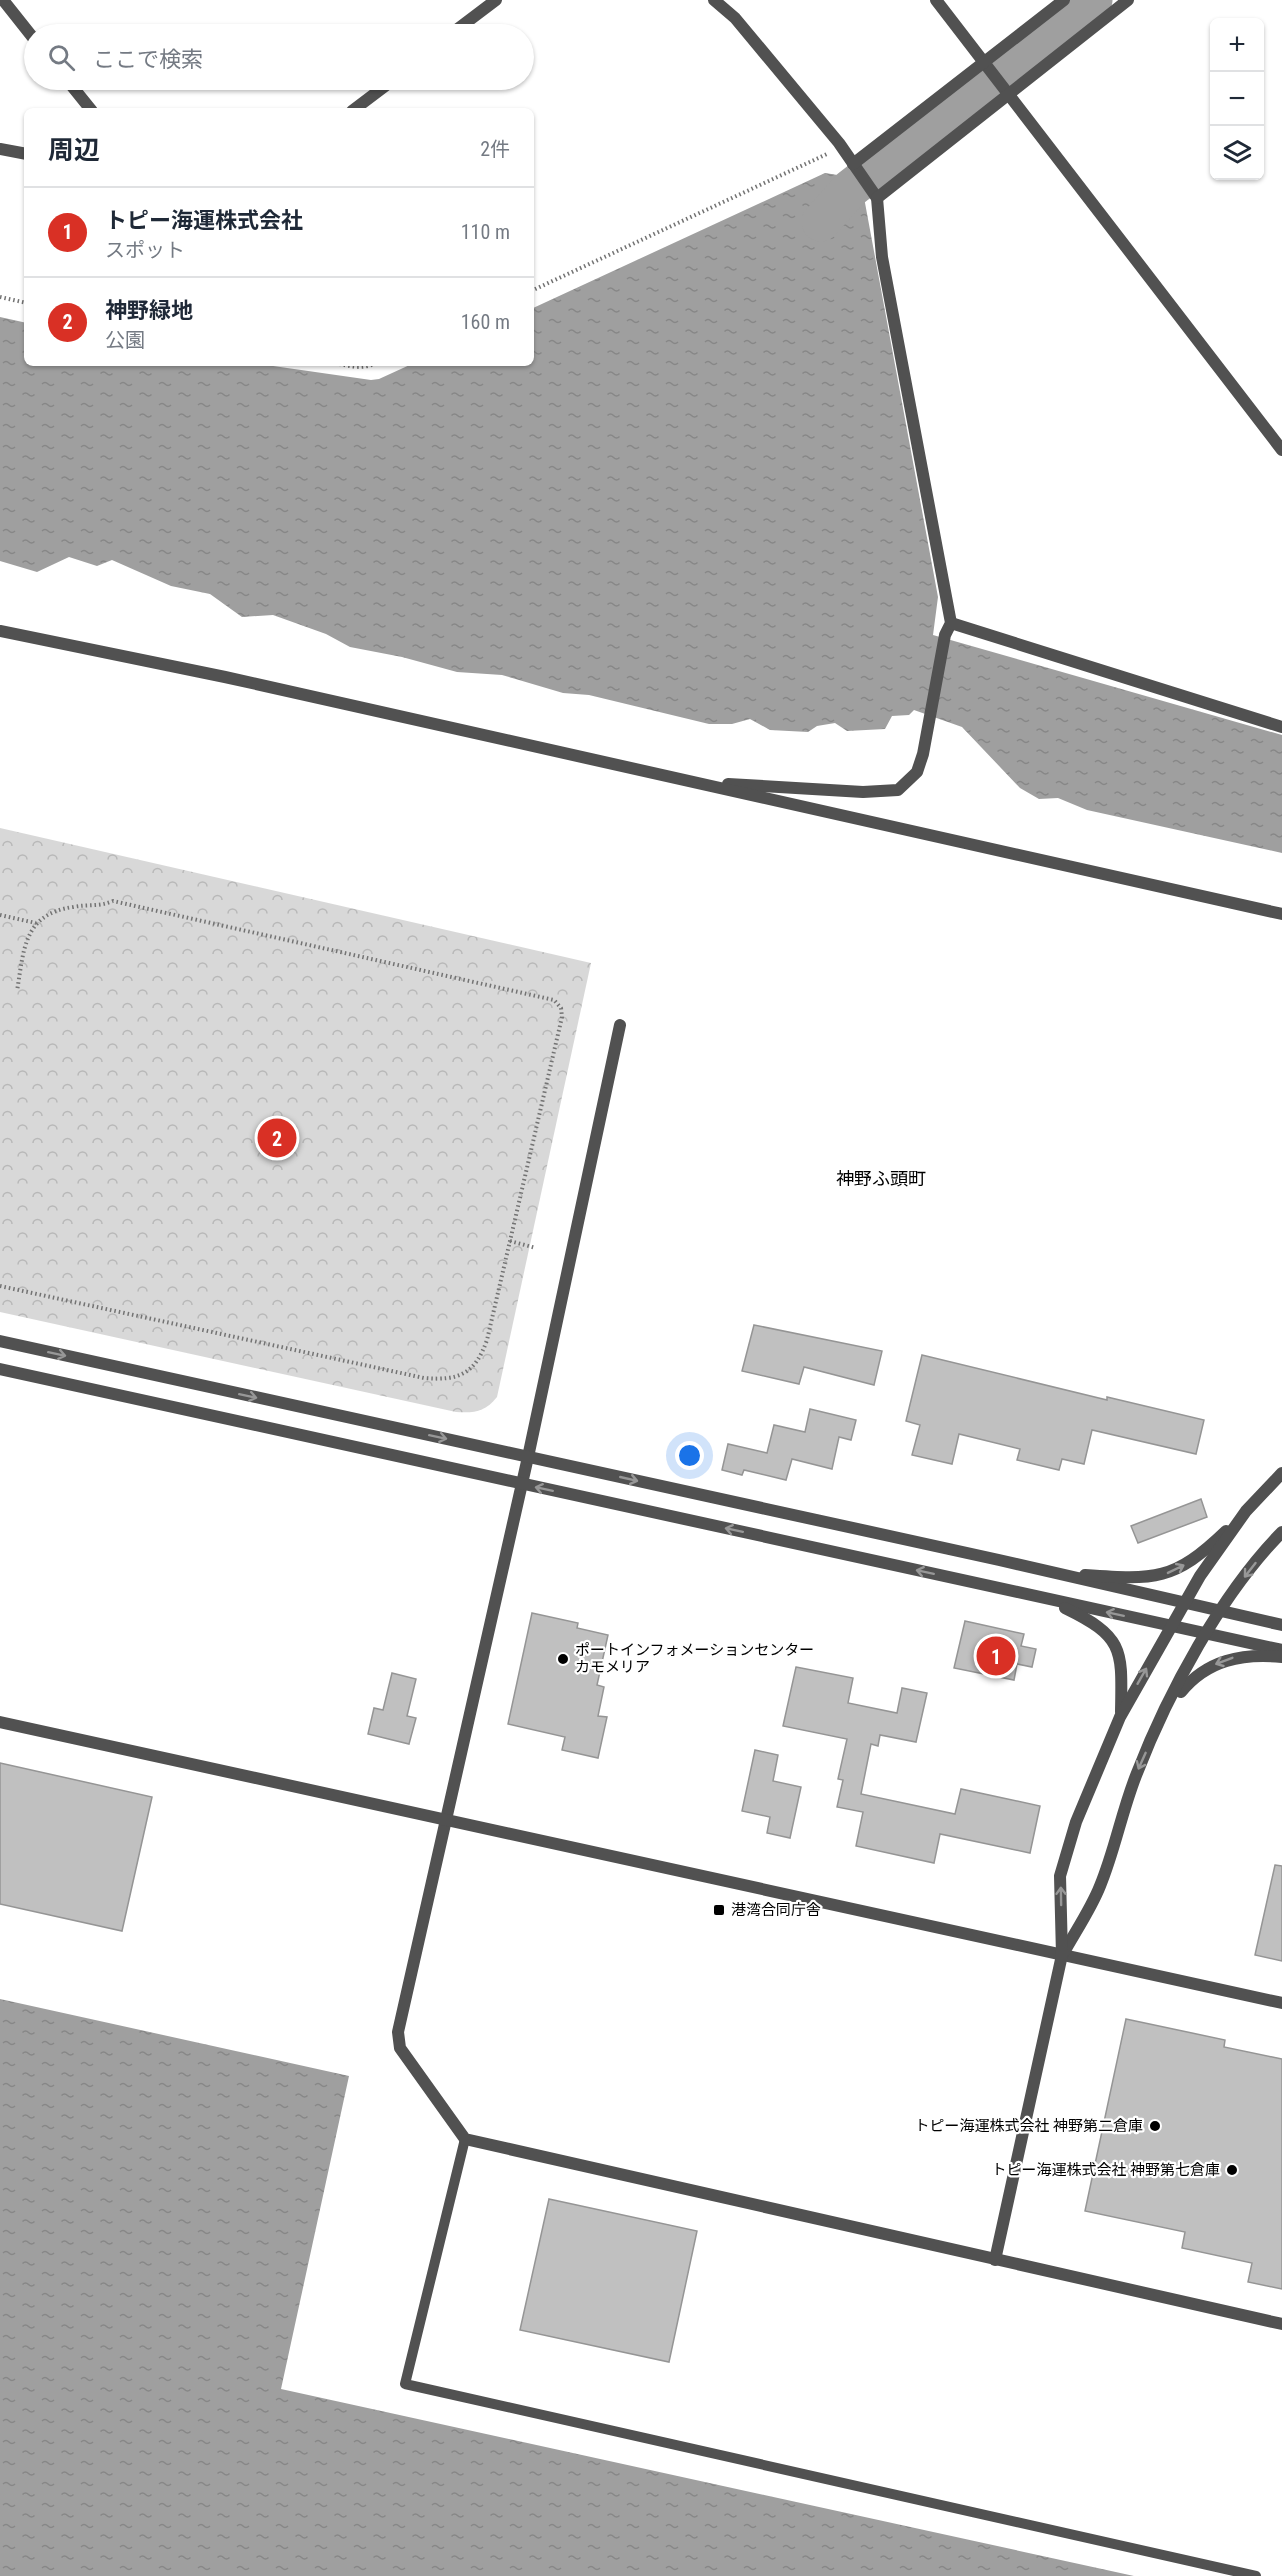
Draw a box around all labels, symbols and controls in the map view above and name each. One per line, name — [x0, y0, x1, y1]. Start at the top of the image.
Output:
map controls — [1210, 18, 1264, 180]
button: + — [1210, 18, 1264, 72]
search box — [24, 24, 534, 90]
icon: search — [45, 41, 78, 74]
text: ここで検索 — [93, 47, 203, 72]
button: − — [1210, 72, 1264, 126]
button: layers — [1210, 126, 1264, 180]
text: 周辺 — [48, 135, 100, 165]
text: 2件 — [480, 137, 510, 161]
text: トピー海運株式会社 — [105, 208, 303, 233]
text: 1 — [62, 220, 73, 244]
text: 110 m — [461, 220, 510, 244]
text: スポット — [105, 238, 185, 262]
text: 神野緑地 — [105, 298, 193, 323]
text: 2 — [62, 310, 73, 334]
text: 160 m — [461, 310, 510, 334]
text: 公園 — [105, 328, 145, 352]
pin: 2 — [258, 1116, 296, 1160]
district label: 神野ふ頭町 — [836, 1168, 926, 1189]
one-way arrow — [47, 1349, 66, 1360]
one-way arrow — [238, 1390, 257, 1402]
one-way arrow — [428, 1432, 447, 1443]
your location — [675, 1441, 704, 1470]
one-way arrow — [618, 1474, 638, 1485]
one-way arrow — [534, 1483, 554, 1494]
one-way arrow — [725, 1524, 744, 1536]
one-way arrow — [1244, 1562, 1257, 1578]
one-way arrow — [1167, 1563, 1185, 1574]
one-way arrow — [915, 1566, 935, 1577]
one-way arrow — [1106, 1607, 1125, 1619]
pin: 1 — [976, 1634, 1016, 1678]
place label: ポートインフォメーションセンター カモメリア — [575, 1641, 814, 1676]
marker: ポートインフォメーションセンター カモメリア — [556, 1652, 570, 1666]
one-way arrow — [1216, 1657, 1234, 1668]
one-way arrow — [1137, 1668, 1149, 1685]
one-way arrow — [1136, 1751, 1147, 1769]
one-way arrow — [1055, 1887, 1066, 1907]
place label: 港湾合同庁舎 — [731, 1901, 821, 1919]
marker: 港湾合同庁舎 — [712, 1903, 726, 1917]
place label: トピー海運株式会社 神野第二倉庫 — [915, 2117, 1143, 2135]
marker: トピー海運株式会社 神野第二倉庫 — [1148, 2119, 1162, 2133]
place label: トピー海運株式会社 神野第七倉庫 — [992, 2161, 1220, 2179]
marker: トピー海運株式会社 神野第七倉庫 — [1225, 2163, 1239, 2177]

